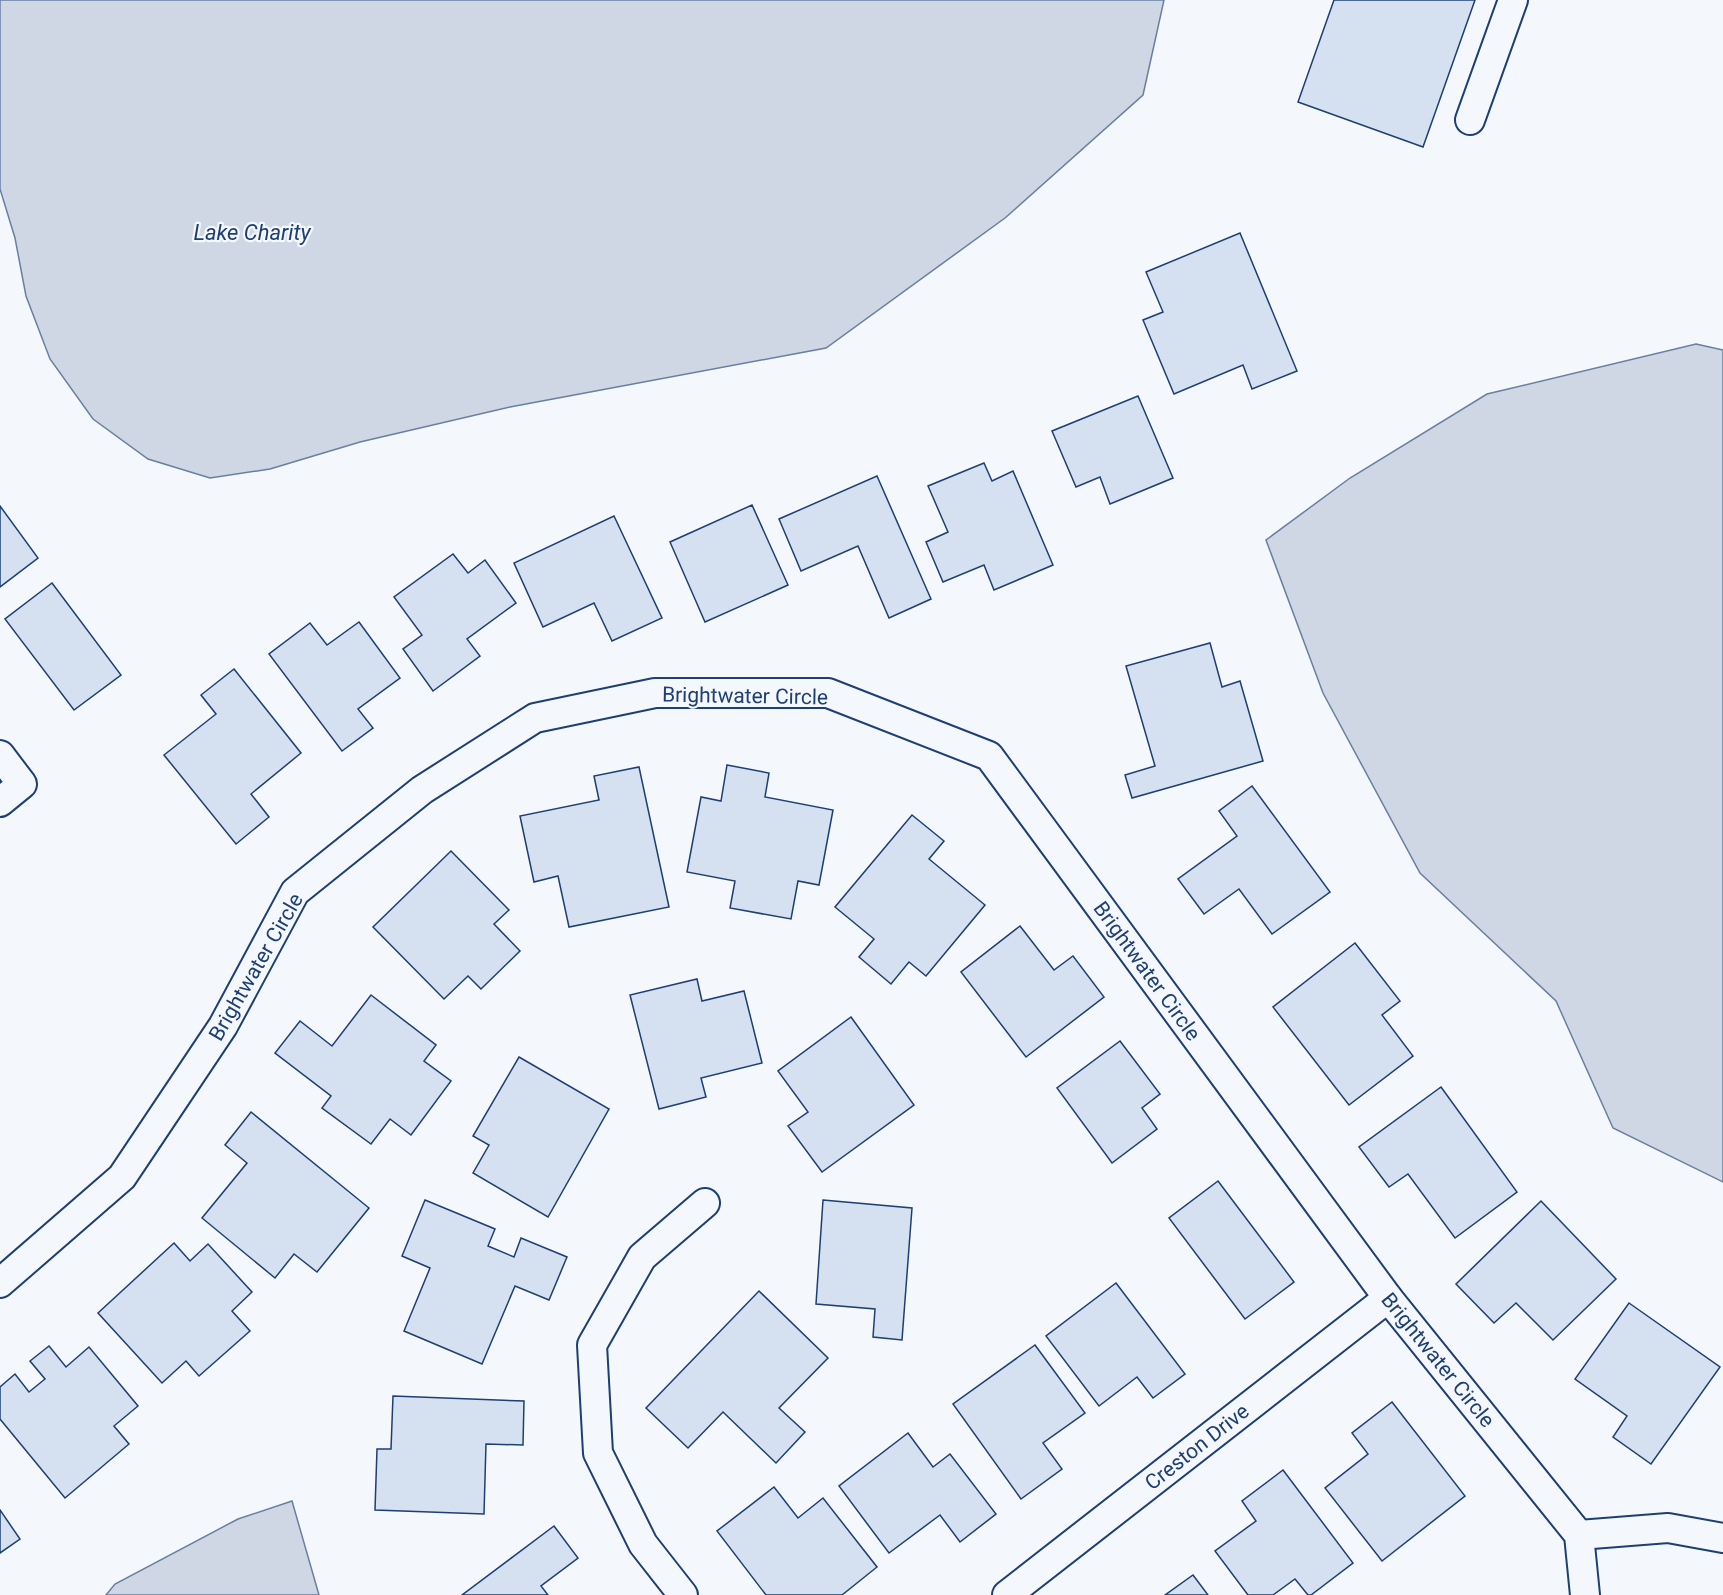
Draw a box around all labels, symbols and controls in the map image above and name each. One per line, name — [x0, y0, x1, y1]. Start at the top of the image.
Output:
water label: Lake Charity — [193, 220, 311, 245]
street label: Brightwater Circle — [662, 683, 828, 709]
street label: Brightwater Circle — [204, 889, 308, 1045]
street label: Brightwater Circle — [1089, 897, 1205, 1045]
street label: Brightwater Circle — [1376, 1288, 1500, 1432]
street label: Creston Drive — [1140, 1399, 1254, 1495]

